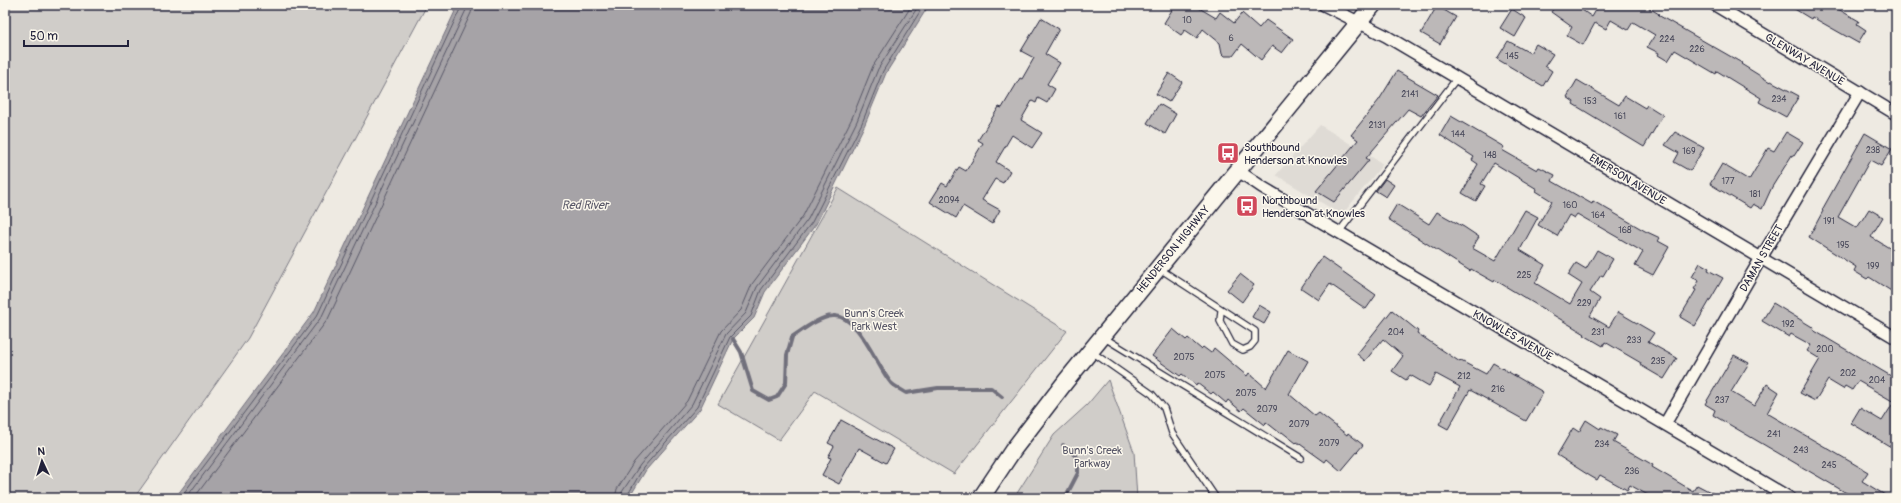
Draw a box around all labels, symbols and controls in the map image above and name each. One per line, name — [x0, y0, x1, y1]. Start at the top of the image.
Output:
house number: 10 — [1182, 15, 1192, 26]
scale bar — [24, 22, 128, 48]
text: 50 m — [30, 29, 58, 44]
street label: GLENWAY AVENUE — [1763, 31, 1847, 88]
house number: 6 — [1228, 33, 1234, 44]
house number: 224 — [1659, 34, 1675, 45]
house number: 226 — [1689, 44, 1705, 55]
house number: 145 — [1505, 51, 1519, 62]
house number: 2141 — [1401, 89, 1419, 100]
house number: 234 — [1771, 94, 1787, 105]
house number: 153 — [1583, 96, 1597, 107]
house number: 161 — [1614, 111, 1626, 122]
house number: 2131 — [1368, 120, 1386, 131]
house number: 144 — [1451, 129, 1466, 140]
bus stop icon: Southbound Henderson at Knowles — [1215, 140, 1241, 166]
place label: Southbound Henderson at Knowles — [1244, 141, 1347, 167]
house number: 238 — [1866, 145, 1881, 156]
house number: 169 — [1682, 146, 1696, 157]
house number: 148 — [1483, 150, 1497, 161]
street label: EMERSON AVENUE — [1587, 151, 1669, 208]
house number: 177 — [1721, 176, 1735, 187]
house number: 181 — [1749, 189, 1761, 200]
bus stop icon: Northbound Henderson at Knowles — [1234, 193, 1260, 219]
place label: Northbound Henderson at Knowles — [1262, 194, 1365, 220]
house number: 2094 — [938, 195, 960, 206]
water label: Red River — [562, 198, 610, 213]
house number: 160 — [1563, 200, 1577, 211]
street label: HENDERSON HIGHWAY — [1134, 202, 1213, 296]
house number: 164 — [1591, 210, 1606, 221]
house number: 191 — [1823, 216, 1835, 227]
street label: DAMAN STREET — [1737, 222, 1786, 294]
house number: 168 — [1618, 225, 1632, 236]
house number: 195 — [1836, 240, 1850, 251]
house number: 199 — [1867, 261, 1880, 272]
house number: 225 — [1517, 270, 1532, 281]
house number: 229 — [1577, 298, 1592, 309]
park label: Bunn's Creek Park West — [844, 307, 904, 333]
street label: KNOWLES AVENUE — [1471, 307, 1555, 364]
house number: 192 — [1781, 319, 1795, 330]
house number: 204 — [1388, 327, 1405, 338]
house number: 231 — [1591, 327, 1605, 338]
house number: 233 — [1627, 335, 1641, 346]
house number: 200 — [1816, 344, 1834, 355]
house number: 2075 — [1174, 352, 1195, 363]
house number: 235 — [1651, 356, 1665, 367]
house number: 202 — [1840, 368, 1856, 379]
house number: 2075 — [1205, 370, 1226, 381]
house number: 212 — [1457, 371, 1471, 382]
house number: 204 — [1869, 375, 1886, 386]
house number: 216 — [1491, 384, 1505, 395]
house number: 2075 — [1236, 388, 1257, 399]
house number: 237 — [1715, 395, 1730, 406]
house number: 2079 — [1257, 404, 1278, 415]
house number: 2079 — [1289, 419, 1310, 430]
house number: 241 — [1767, 429, 1781, 440]
house number: 2079 — [1319, 438, 1340, 449]
house number: 234 — [1594, 439, 1610, 450]
north arrow — [22, 441, 62, 481]
park label: Bunn's Creek Parkway — [1062, 444, 1122, 470]
text: N — [37, 445, 46, 458]
house number: 243 — [1793, 445, 1809, 456]
house number: 245 — [1821, 460, 1837, 471]
house number: 236 — [1624, 466, 1640, 477]

